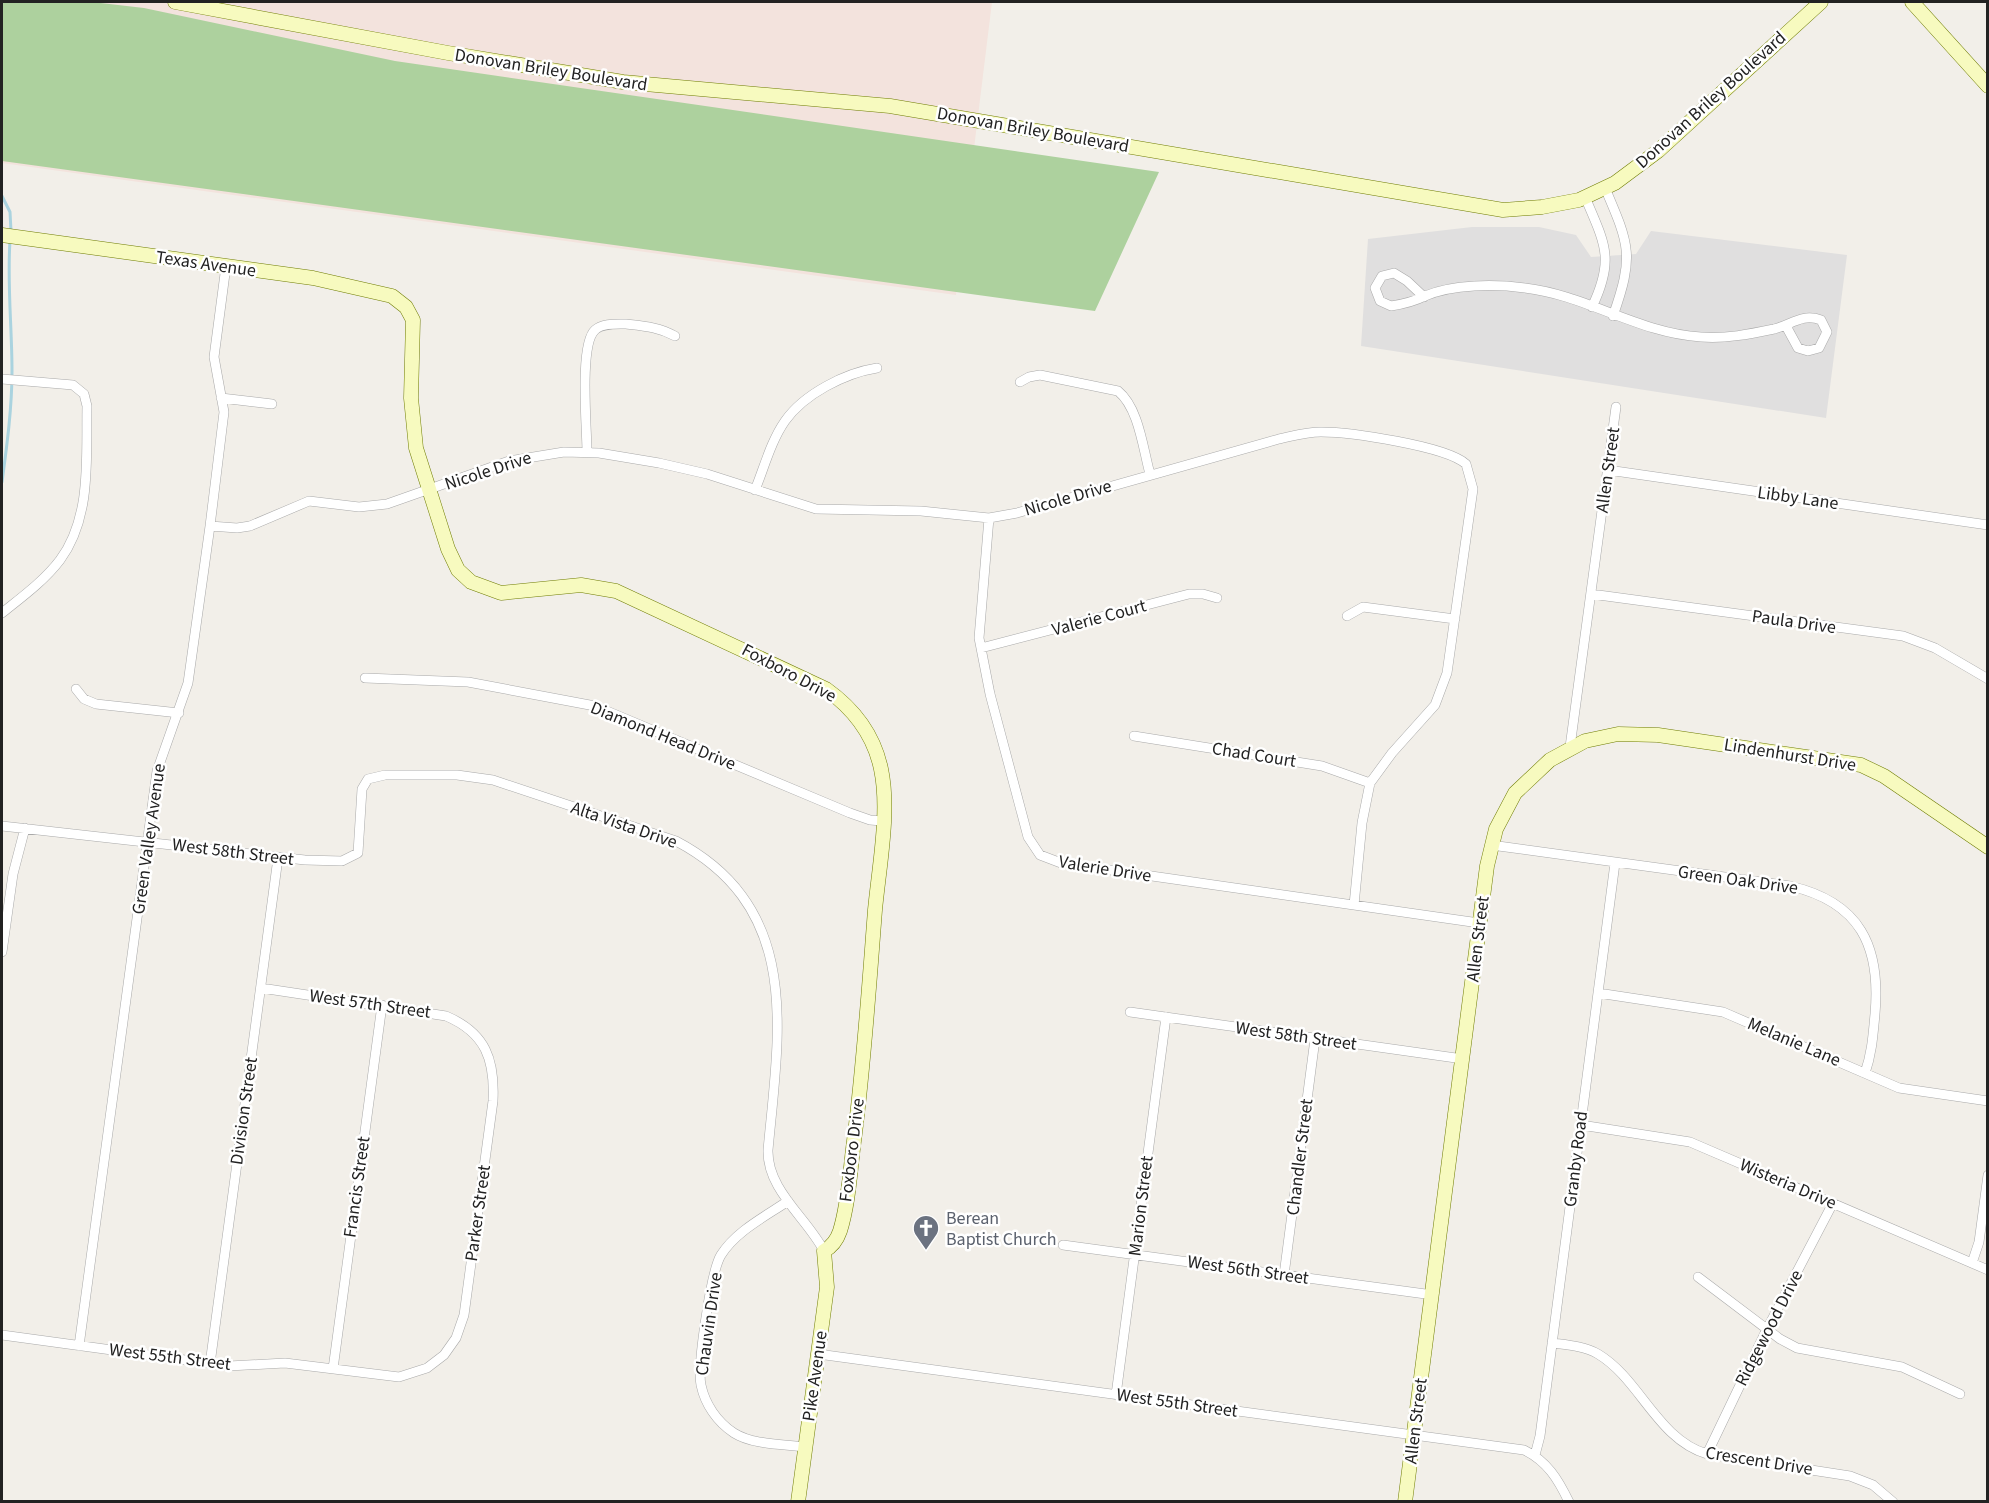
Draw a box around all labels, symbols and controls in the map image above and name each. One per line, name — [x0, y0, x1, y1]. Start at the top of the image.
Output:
street label: Donovan Briley Boulevard — [1630, 26, 1792, 174]
street label: Donovan Briley Boulevard — [453, 42, 649, 98]
street label: Donovan Briley Boulevard — [935, 101, 1131, 159]
street label: Texas Avenue — [154, 245, 258, 283]
street label: Allen Street — [1590, 425, 1626, 515]
street label: Nicole Drive — [441, 445, 535, 497]
street label: Nicole Drive — [1021, 474, 1115, 522]
street label: Libby Lane — [1756, 480, 1840, 516]
street label: Valerie Court — [1049, 593, 1149, 643]
street label: Paula Drive — [1750, 604, 1838, 640]
street label: Foxboro Drive — [737, 637, 841, 709]
street label: Diamond Head Drive — [587, 695, 739, 777]
street label: Lindenhurst Drive — [1722, 732, 1858, 778]
street label: Chad Court — [1210, 736, 1298, 774]
street label: Green Valley Avenue — [126, 762, 172, 916]
street label: Alta Vista Drive — [567, 795, 681, 855]
street label: West 58th Street — [171, 832, 295, 872]
street label: Valerie Drive — [1057, 849, 1153, 889]
street label: Green Oak Drive — [1676, 859, 1800, 901]
street label: Allen Street — [1460, 895, 1496, 983]
street label: West 57th Street — [308, 983, 432, 1025]
street label: Melanie Lane — [1744, 1011, 1845, 1073]
street label: West 58th Street — [1234, 1015, 1358, 1057]
street label: Division Street — [224, 1055, 264, 1167]
street label: Foxboro Drive — [833, 1097, 871, 1203]
street label: Chandler Street — [1280, 1097, 1320, 1217]
street label: Granby Road — [1558, 1110, 1594, 1208]
street label: Francis Street — [338, 1135, 376, 1239]
street label: Wisteria Drive — [1736, 1152, 1840, 1216]
street label: Marion Street — [1122, 1154, 1160, 1258]
street label: Parker Street — [459, 1163, 497, 1263]
place label: Berean Baptist Church — [946, 1206, 1057, 1252]
church icon: Berean Baptist Church — [911, 1213, 941, 1251]
street label: West 56th Street — [1186, 1249, 1310, 1291]
street label: Ridgewood Drive — [1729, 1265, 1809, 1390]
street label: Chauvin Drive — [689, 1271, 729, 1377]
street label: Pike Avenue — [796, 1329, 834, 1423]
street label: West 55th Street — [108, 1337, 232, 1377]
street label: Allen Street — [1398, 1377, 1434, 1465]
street label: West 55th Street — [1115, 1382, 1239, 1424]
street label: Crescent Drive — [1704, 1440, 1814, 1482]

